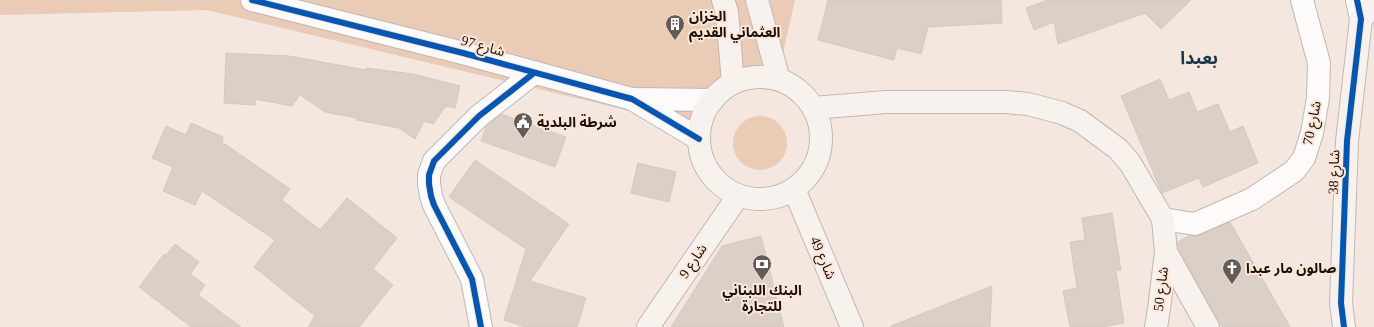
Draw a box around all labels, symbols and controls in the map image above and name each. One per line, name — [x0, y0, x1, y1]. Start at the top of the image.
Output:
place label: الخزان العثماني القديم — [689, 9, 781, 43]
building icon: الخزان العثماني القديم — [664, 13, 686, 41]
street label: شارع 97 — [459, 33, 507, 62]
district label: بعبدا — [1180, 48, 1218, 68]
street label: شارع 70 — [1300, 100, 1327, 147]
public building icon: شرطة البلدية — [512, 111, 534, 139]
place label: شرطة البلدية — [537, 114, 617, 131]
street label: شارع 38 — [1326, 149, 1345, 195]
street label: شارع 49 — [805, 234, 839, 283]
street label: شارع 9 — [676, 241, 712, 283]
bank icon: البنك اللبناني للتجارة — [751, 253, 773, 281]
church icon: صالون مار عبدا — [1221, 257, 1243, 285]
place label: صالون مار عبدا — [1246, 261, 1337, 277]
street label: شارع 50 — [1151, 266, 1174, 313]
place label: البنك اللبناني للتجارة — [722, 283, 802, 315]

